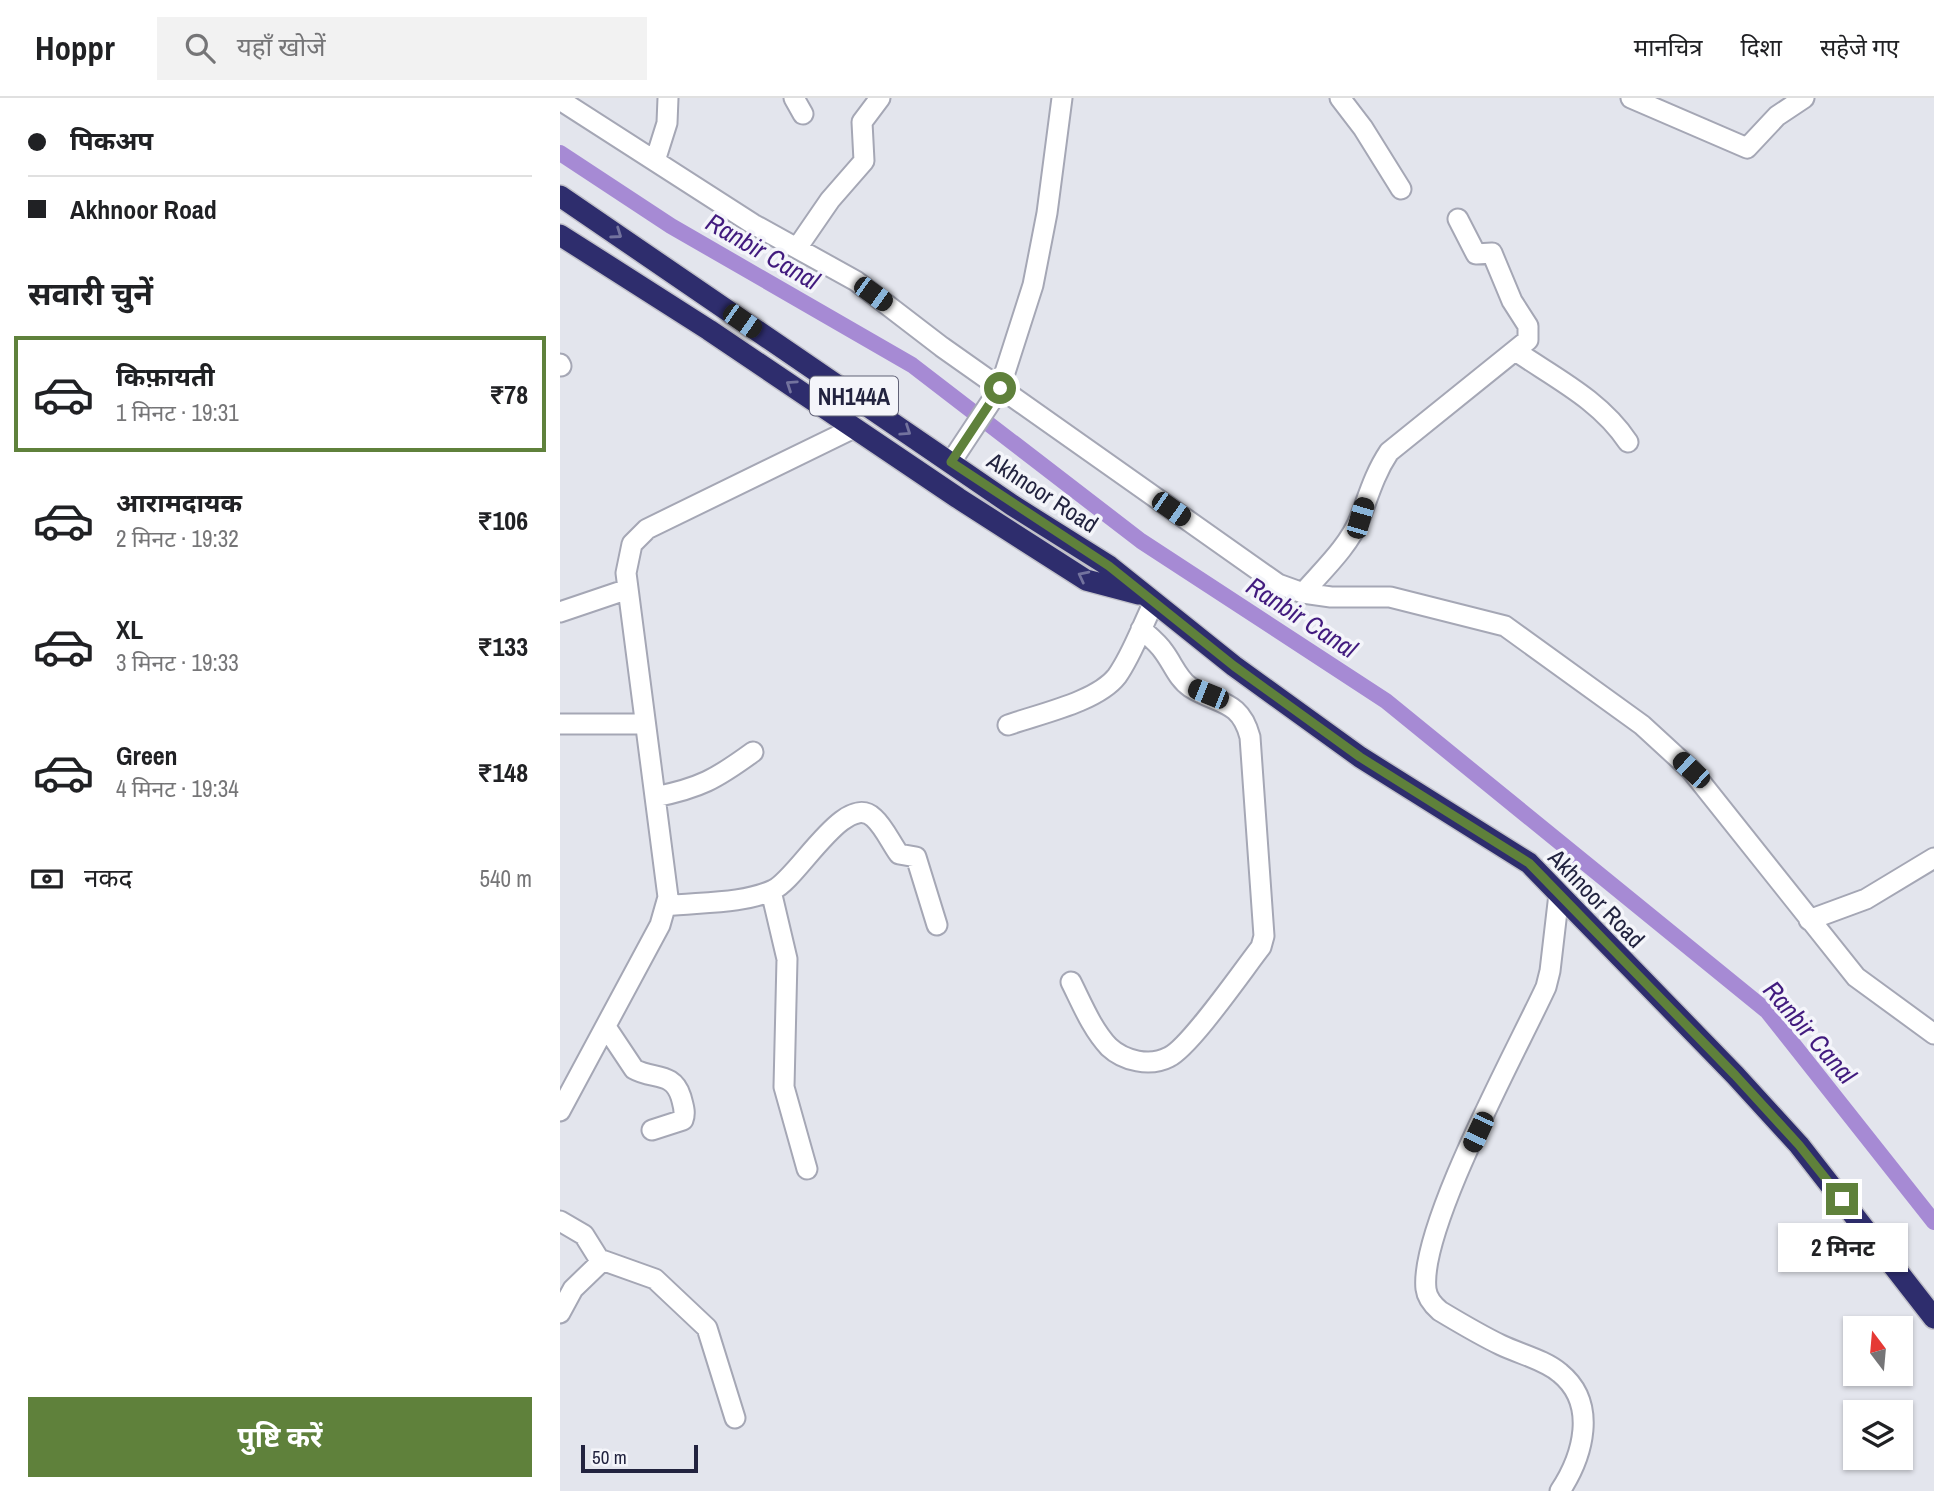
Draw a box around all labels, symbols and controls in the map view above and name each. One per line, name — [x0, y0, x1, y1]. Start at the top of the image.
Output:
search box — [157, 17, 647, 80]
text: Hoppr — [35, 26, 115, 70]
icon: search — [181, 29, 219, 67]
text: यहाँ खोजें — [237, 29, 326, 64]
text: मानचित्र — [1634, 31, 1702, 63]
text: दिशा — [1740, 31, 1782, 63]
text: सहेजे गए — [1820, 31, 1899, 63]
text: पिकअप — [70, 123, 153, 158]
text: Akhnoor Road — [70, 192, 217, 227]
water label: Ranbir Canal — [700, 204, 827, 298]
one-way arrow — [609, 226, 622, 238]
text: सवारी चुनें — [28, 272, 153, 315]
car — [850, 273, 897, 315]
car — [719, 300, 766, 342]
text: किफ़ायती — [116, 359, 215, 394]
icon: car — [32, 363, 95, 426]
route start — [984, 372, 1016, 404]
road number: NH144A — [810, 376, 898, 416]
text: ₹78 — [489, 377, 528, 412]
one-way arrow — [785, 380, 798, 393]
text: 1 मिनट · 19:31 — [116, 397, 239, 428]
one-way arrow — [898, 423, 911, 435]
street label: Akhnoor Road — [981, 444, 1104, 540]
text: आरामदायक — [116, 485, 242, 520]
car — [1148, 488, 1195, 530]
icon: car — [32, 489, 95, 552]
car — [1345, 495, 1376, 541]
text: ₹106 — [477, 503, 528, 538]
text: 2 मिनट · 19:32 — [116, 523, 239, 554]
water label: Ranbir Canal — [1240, 568, 1365, 667]
one-way arrow — [1078, 571, 1090, 585]
text: XL — [116, 612, 143, 647]
icon: car — [32, 615, 95, 678]
text: ₹133 — [477, 629, 528, 664]
text: 3 मिनट · 19:33 — [116, 647, 239, 678]
car — [1185, 676, 1232, 712]
text: Green — [116, 738, 178, 773]
icon: car — [32, 741, 95, 804]
car — [1669, 748, 1714, 792]
text: ₹148 — [477, 755, 528, 790]
text: 4 मिनट · 19:34 — [116, 773, 239, 804]
street label: Akhnoor Road — [1541, 841, 1652, 954]
icon: cash — [28, 860, 66, 898]
text: नकद — [84, 860, 132, 895]
text: 540 m — [480, 863, 532, 894]
water label: Ranbir Canal — [1756, 973, 1865, 1092]
car — [1460, 1109, 1497, 1155]
route end — [1826, 1183, 1858, 1215]
callout: 2 मिनट — [1777, 1224, 1907, 1272]
text: 2 मिनट — [1811, 1232, 1875, 1263]
north arrow — [1843, 1316, 1913, 1386]
map controls — [1843, 1316, 1913, 1470]
button: पुष्टि करें — [28, 1397, 532, 1477]
button: layers — [1843, 1400, 1913, 1470]
scale bar — [581, 1442, 698, 1474]
text: 50 m — [592, 1444, 627, 1470]

